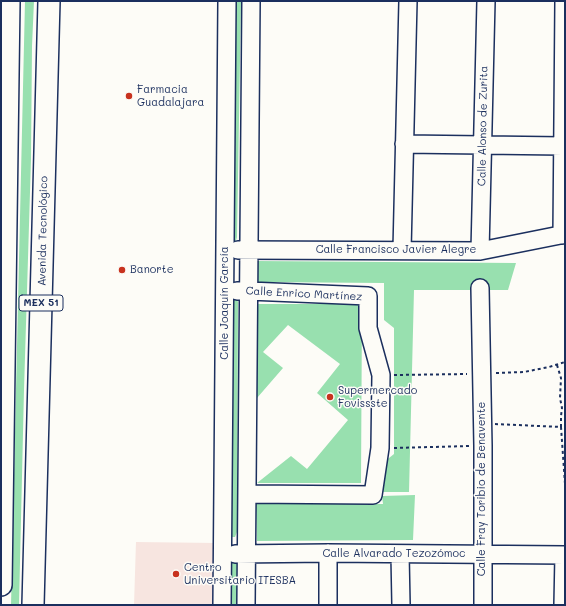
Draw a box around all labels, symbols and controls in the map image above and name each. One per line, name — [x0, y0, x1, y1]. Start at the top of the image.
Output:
street label: Calle Alonso de Zurita — [475, 66, 491, 186]
place label: Farmacia Guadalajara — [137, 83, 204, 109]
marker: Farmacia Guadalajara — [124, 91, 134, 101]
street label: Avenida Tecnológico — [35, 176, 51, 286]
street label: Calle Francisco Javier Alegre — [316, 243, 476, 257]
street label: Calle Joaquín García — [218, 246, 232, 360]
place label: Banorte — [130, 263, 173, 277]
marker: Banorte — [117, 265, 127, 275]
street label: Calle Enrico Martínez — [245, 284, 363, 304]
road number: MEX 51 — [19, 295, 63, 311]
place label: Supermercado Fovissste — [338, 384, 417, 410]
marker: Supermercado Fovissste — [325, 392, 335, 402]
street label: Calle Fray Toribio de Benavente — [475, 402, 489, 576]
street label: Calle Alvarado Tezozómoc — [323, 547, 465, 561]
place label: Centro Universitario ITESBA — [184, 561, 296, 587]
marker: Centro Universitario ITESBA — [171, 569, 181, 579]

